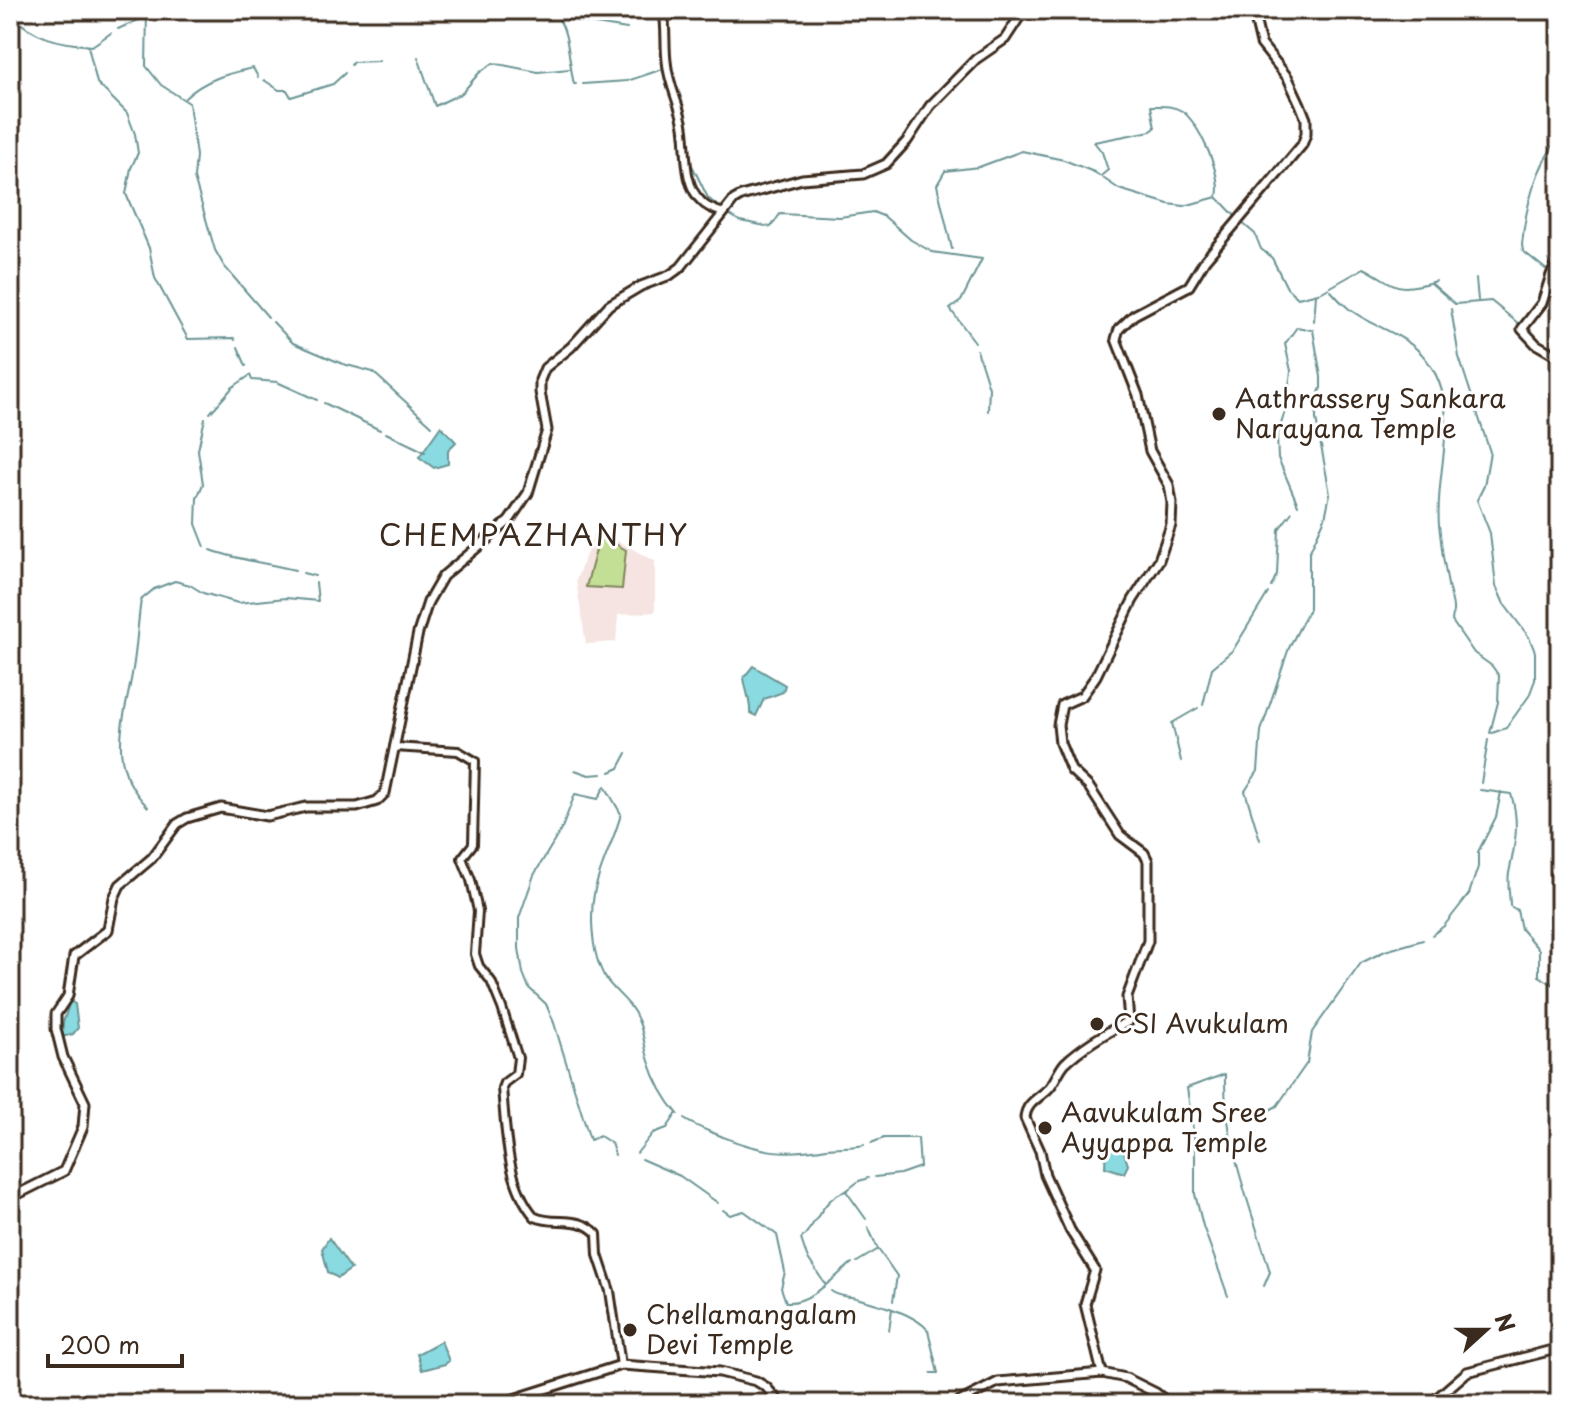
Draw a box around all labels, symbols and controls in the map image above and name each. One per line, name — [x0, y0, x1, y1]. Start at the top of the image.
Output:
place label: Aathrassery Sankara Narayana Temple — [1235, 378, 1506, 447]
marker: Aathrassery Sankara Narayana Temple — [1210, 405, 1228, 423]
district label: CHEMPAZHANTHY — [379, 511, 689, 556]
place label: CSI Avukulam — [1113, 1003, 1289, 1042]
marker: CSI Avukulam — [1088, 1015, 1106, 1033]
place label: Aavukulam Sree Ayyappa Temple — [1061, 1092, 1268, 1161]
marker: Aavukulam Sree Ayyappa Temple — [1036, 1119, 1054, 1137]
north arrow — [1446, 1290, 1526, 1370]
place label: Chellamangalam Devi Temple — [646, 1294, 857, 1363]
text: N — [1488, 1308, 1525, 1336]
scale bar — [48, 1318, 182, 1368]
marker: Chellamangalam Devi Temple — [621, 1321, 639, 1339]
text: 200 m — [60, 1326, 140, 1362]

